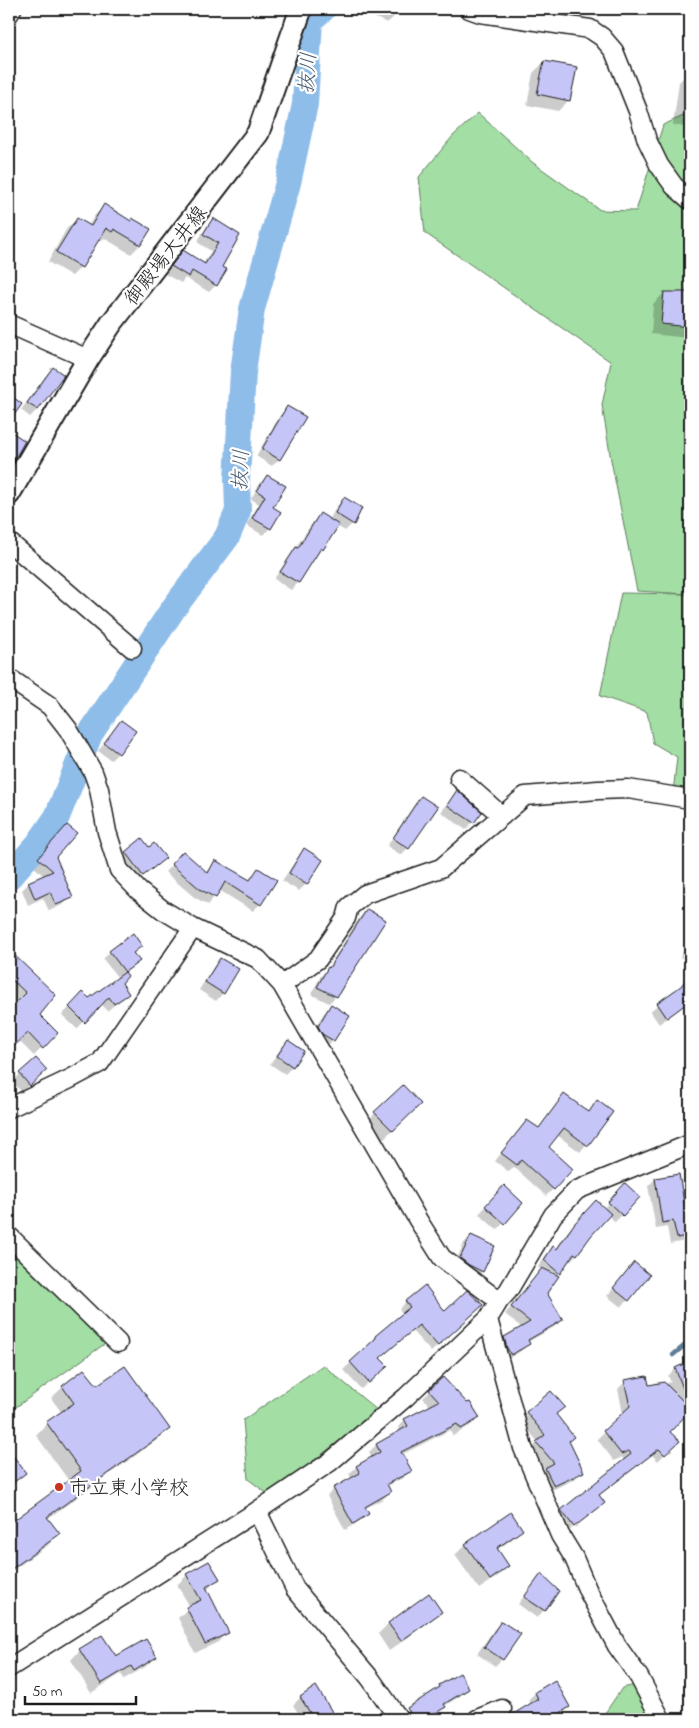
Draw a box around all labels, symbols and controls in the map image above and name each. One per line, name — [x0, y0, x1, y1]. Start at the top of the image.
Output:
water label: 抜川 — [293, 51, 325, 95]
street label: 御殿場大井線 — [119, 200, 215, 313]
water label: 抜川 — [226, 449, 258, 492]
place label: 市立東小学校 — [69, 1475, 189, 1504]
marker: 市立東小学校 — [53, 1481, 65, 1493]
scale bar — [25, 1673, 136, 1705]
text: 50 m — [32, 1681, 63, 1703]

